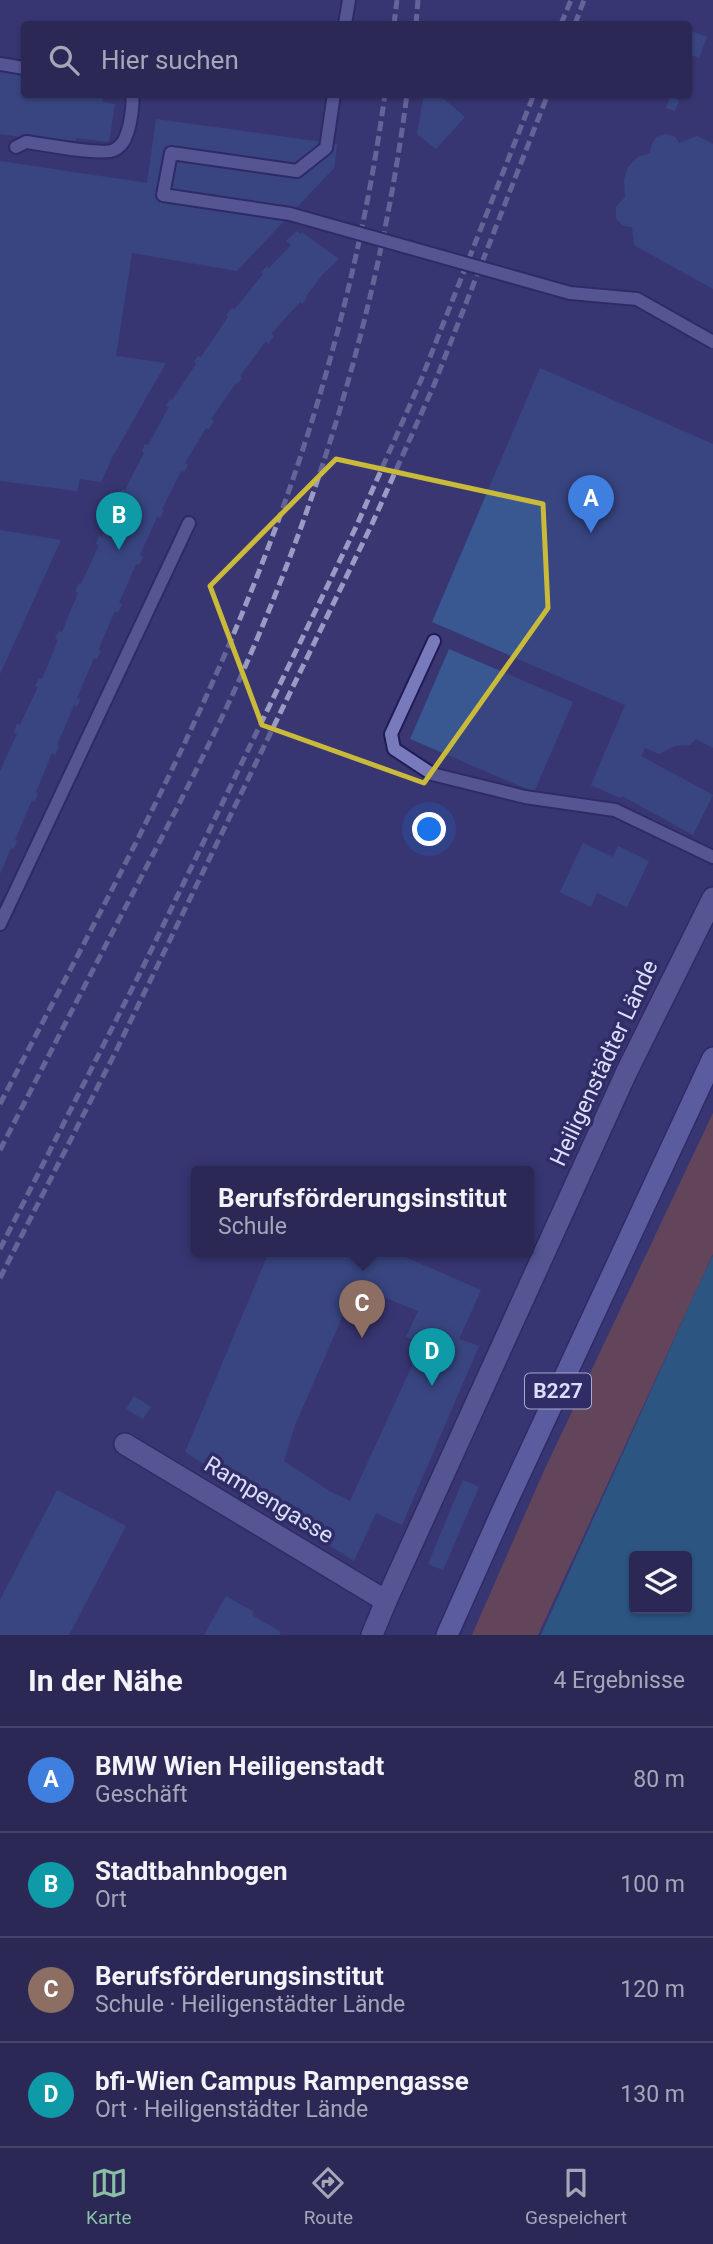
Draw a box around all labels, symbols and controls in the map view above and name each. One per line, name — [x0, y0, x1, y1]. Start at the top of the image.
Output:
search box — [21, 21, 692, 98]
icon: search — [45, 41, 83, 79]
text: Hier suchen — [101, 45, 239, 75]
pin: A — [568, 475, 614, 533]
pin: B — [96, 492, 142, 550]
your location — [412, 812, 446, 846]
street label: Heiligenstädter Lände — [544, 956, 664, 1170]
popup — [191, 1166, 534, 1257]
text: Berufsförderungsinstitut — [218, 1183, 507, 1213]
text: Schule — [218, 1213, 287, 1240]
pin: C — [339, 1280, 385, 1338]
pin: D — [409, 1328, 455, 1386]
road number: B227 — [525, 1374, 591, 1408]
street label: Rampengasse — [199, 1451, 339, 1549]
map controls — [629, 1551, 692, 1614]
button: layers — [629, 1551, 692, 1614]
text: In der Nähe — [28, 1663, 183, 1698]
text: 4 Ergebnisse — [553, 1667, 685, 1694]
text: BMW Wien Heiligenstadt — [95, 1751, 384, 1781]
text: A — [43, 1766, 59, 1793]
text: 80 m — [633, 1766, 685, 1793]
text: Geschäft — [95, 1781, 187, 1808]
text: Stadtbahnbogen — [95, 1856, 288, 1886]
text: B — [44, 1871, 58, 1898]
text: 100 m — [620, 1871, 685, 1898]
text: Ort — [95, 1886, 127, 1913]
text: Berufsförderungsinstitut — [95, 1961, 384, 1991]
text: C — [43, 1976, 59, 2003]
text: 120 m — [620, 1976, 685, 2003]
text: Schule · Heiligenstädter Lände — [95, 1991, 405, 2018]
text: bfi-Wien Campus Rampengasse — [95, 2066, 469, 2096]
text: D — [44, 2081, 58, 2108]
text: 130 m — [620, 2081, 685, 2108]
text: Ort · Heiligenstädter Lände — [95, 2096, 368, 2123]
tab: Karte — [86, 2164, 132, 2229]
tab: Route — [304, 2164, 353, 2229]
tab: Gespeichert — [525, 2164, 627, 2229]

